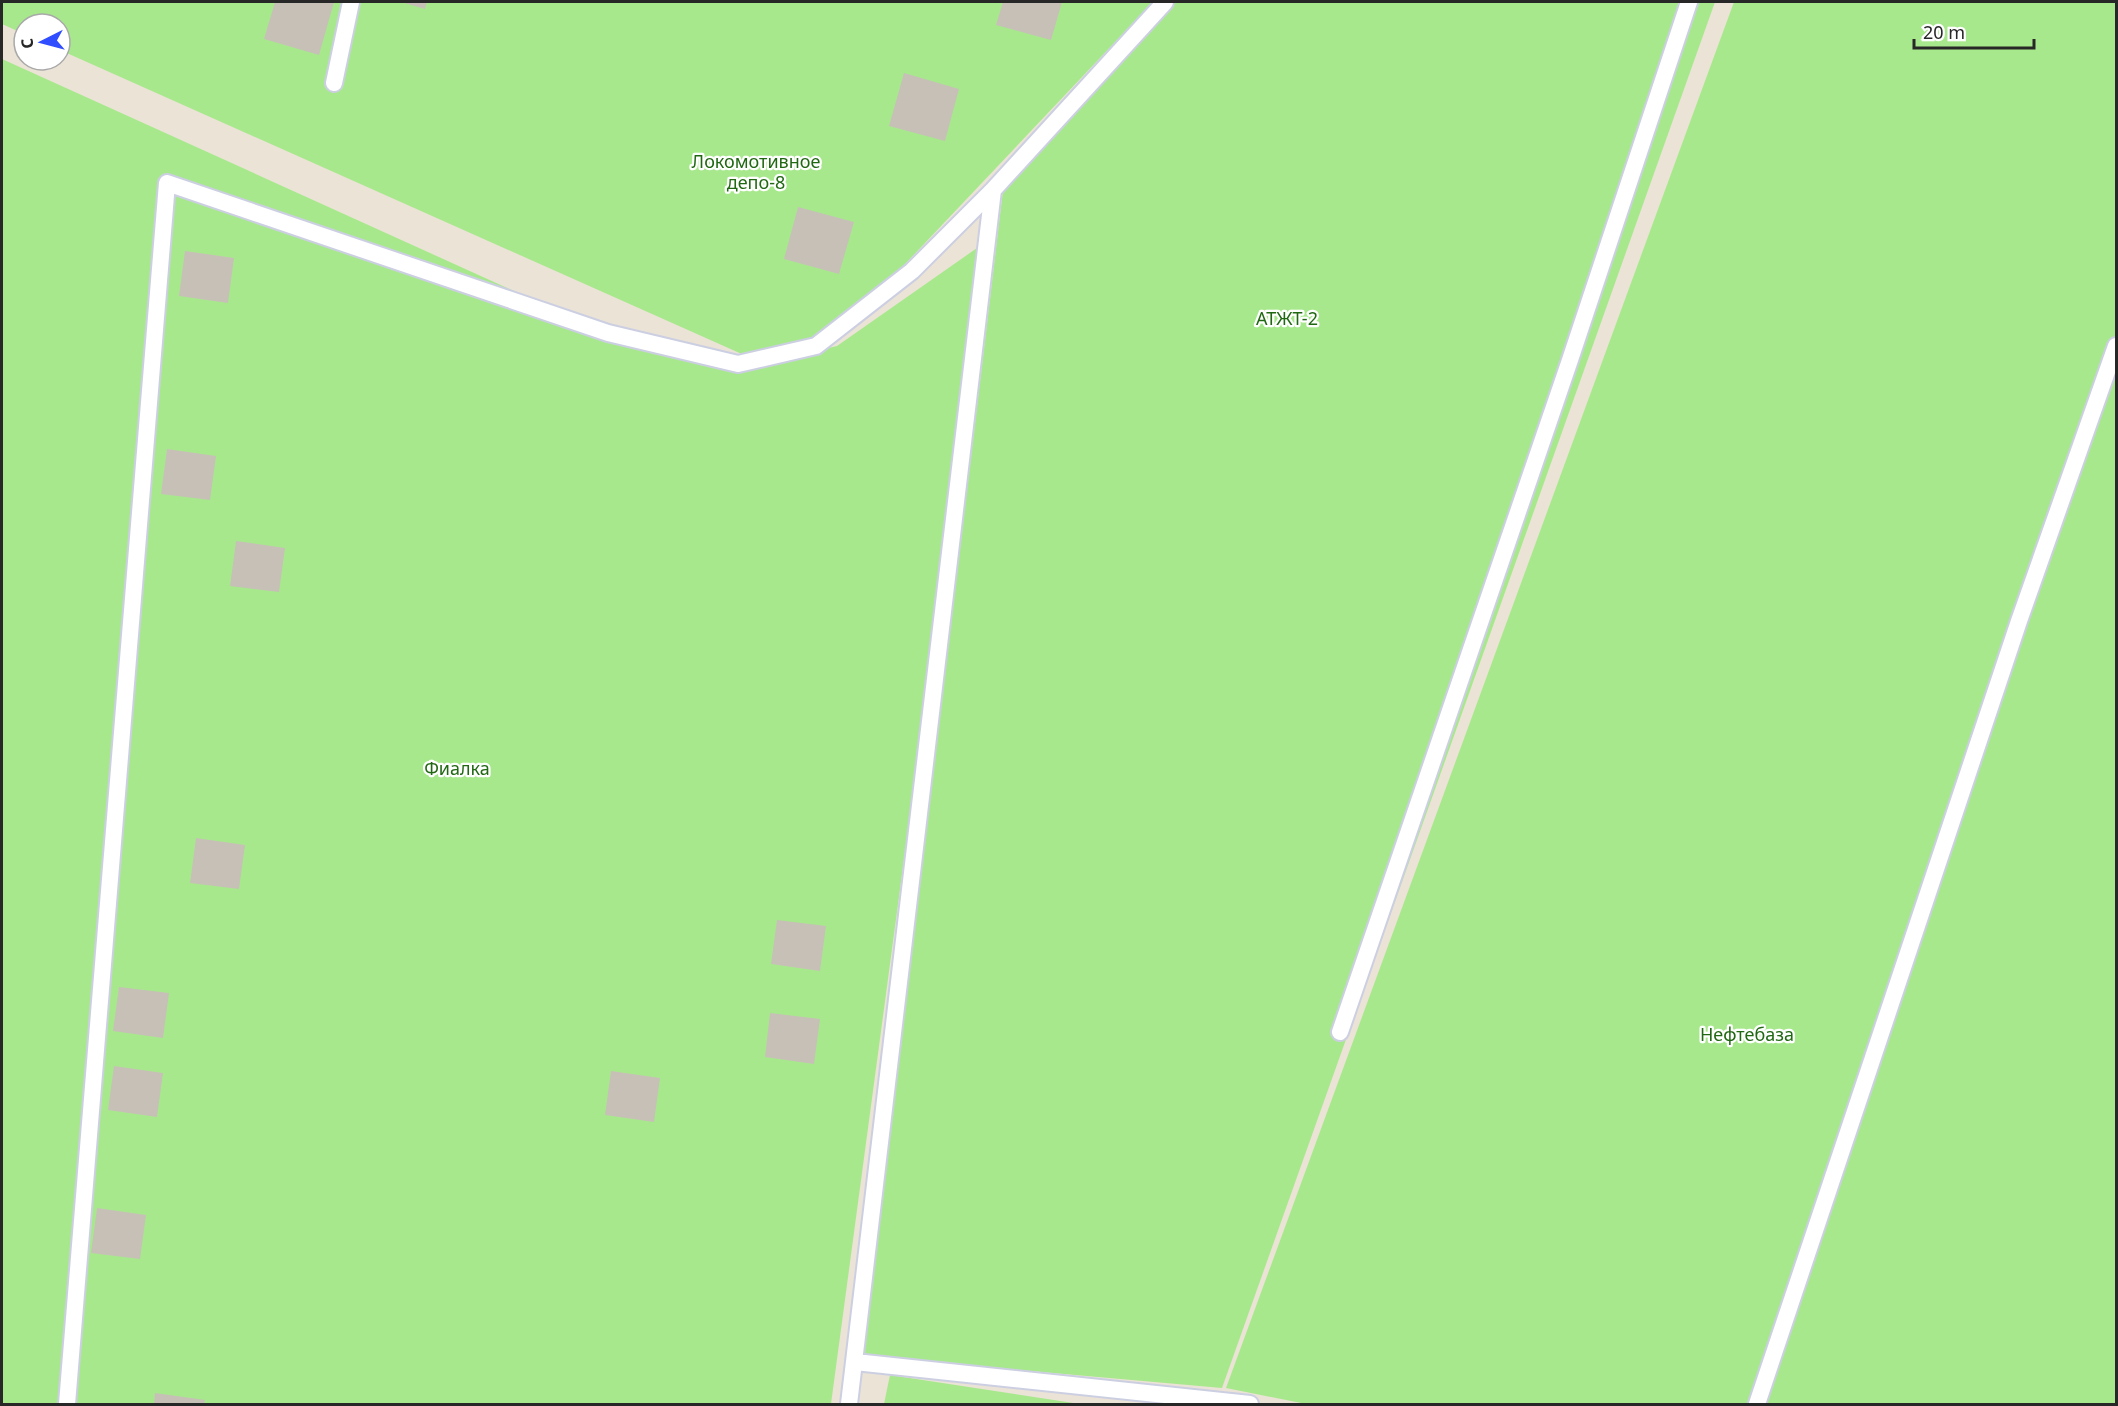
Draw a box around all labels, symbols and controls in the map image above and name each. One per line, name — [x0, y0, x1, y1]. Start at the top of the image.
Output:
north arrow — [12, 12, 72, 72]
scale bar — [1914, 12, 2034, 50]
text: 20 m — [1923, 20, 1965, 44]
text: С — [16, 37, 39, 50]
park label: Локомотивное депо-8 — [692, 149, 821, 194]
park label: АТЖТ-2 — [1256, 306, 1318, 330]
park label: Фиалка — [424, 756, 490, 780]
park label: Нефтебаза — [1700, 1022, 1794, 1046]

